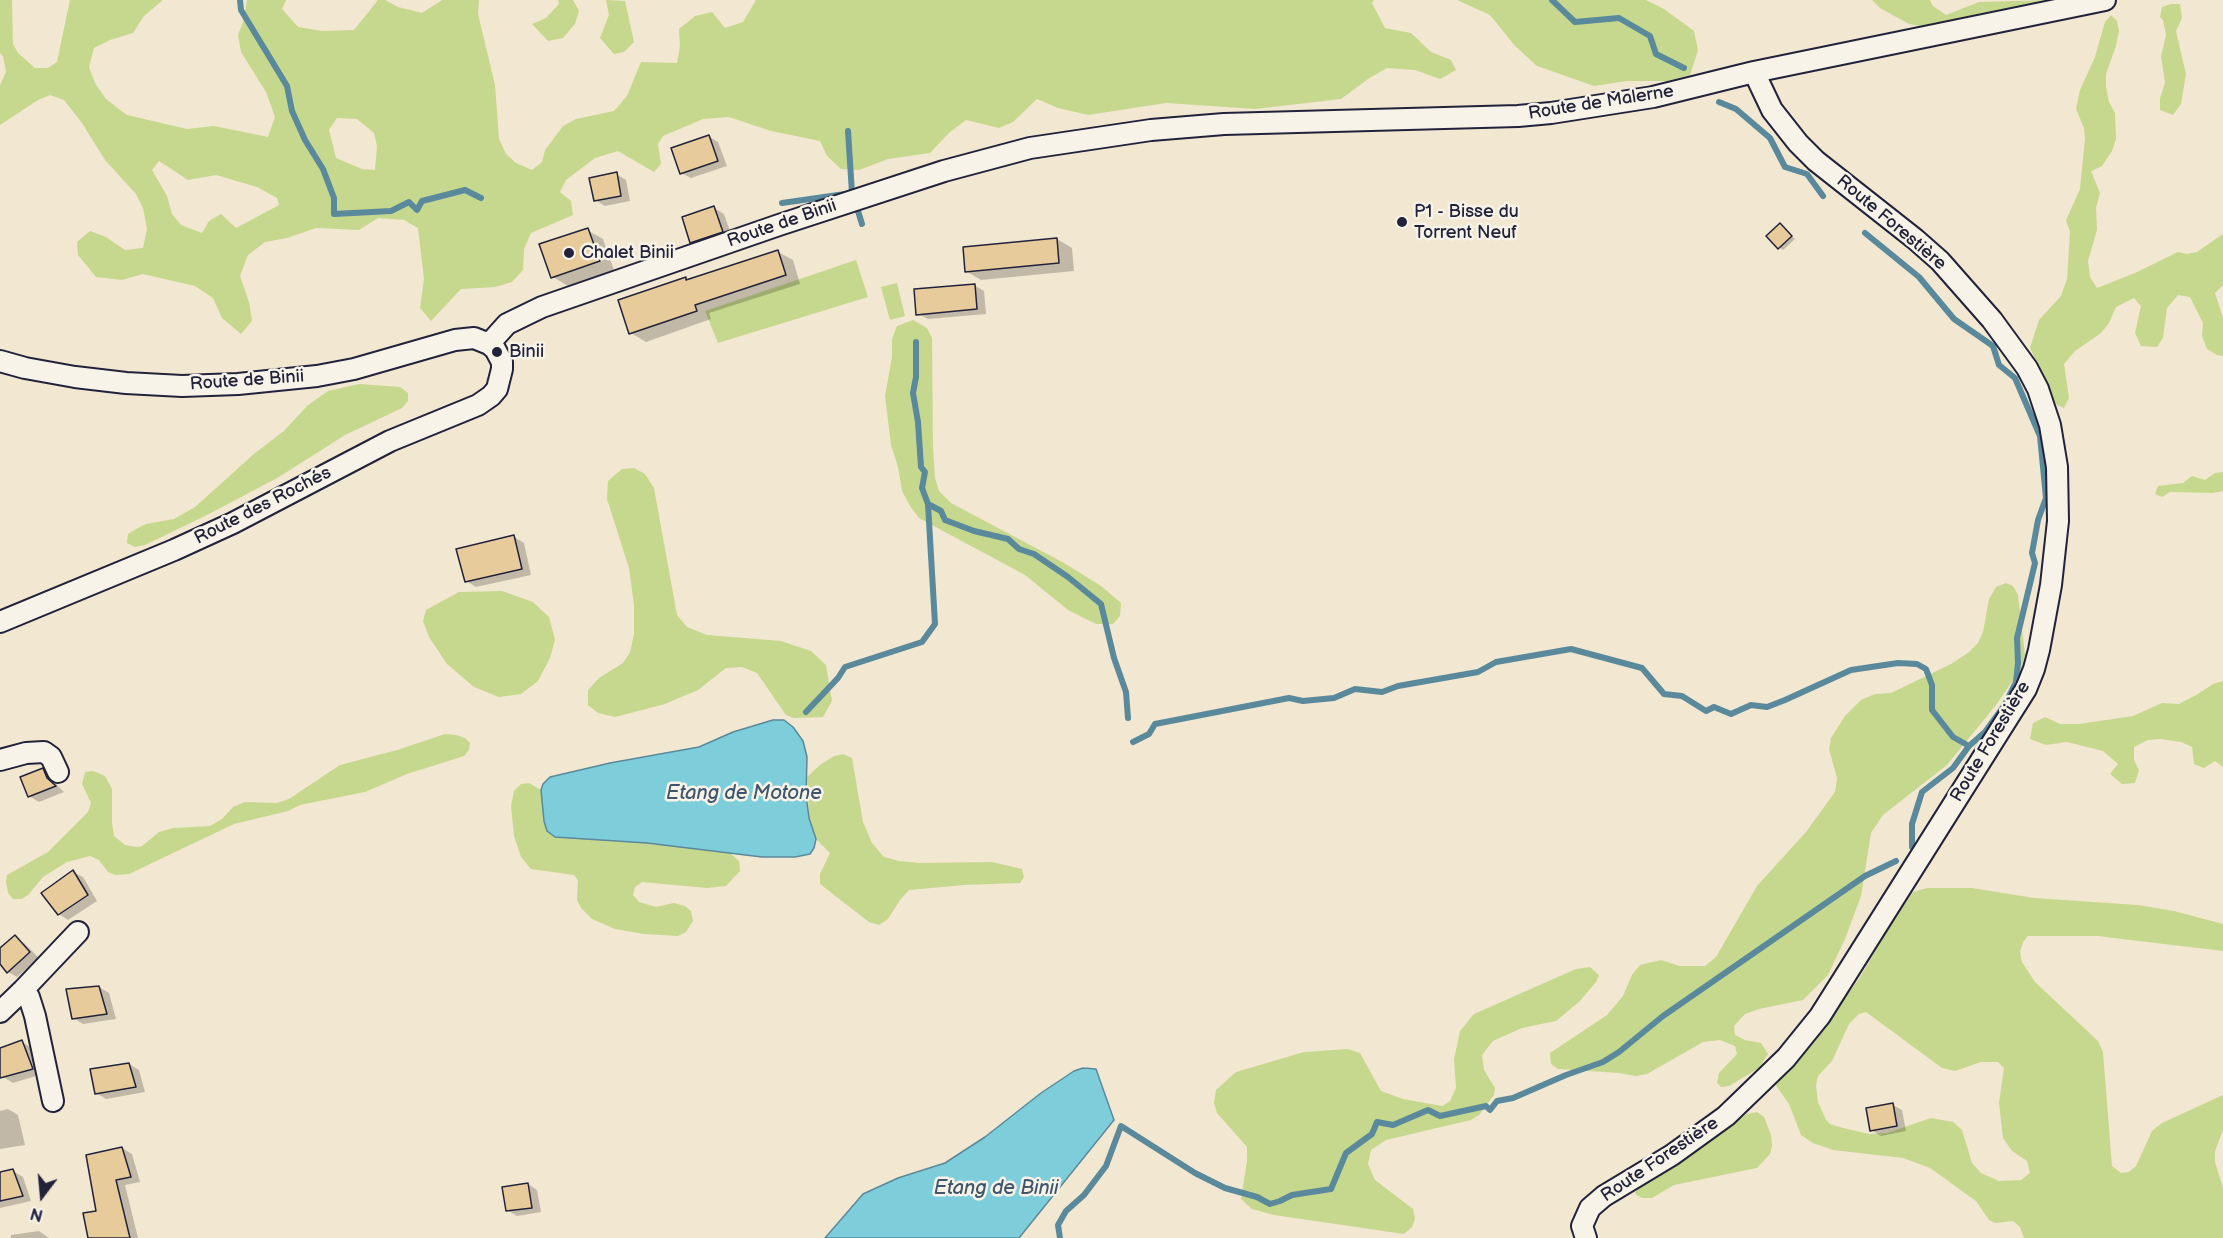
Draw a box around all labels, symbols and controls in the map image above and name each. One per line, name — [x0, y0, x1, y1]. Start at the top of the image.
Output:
street label: Route de Malerne — [1527, 81, 1675, 125]
street label: Route Forestière — [1832, 171, 1950, 275]
street label: Route de Binii — [724, 195, 840, 253]
place label: P1 - Bisse du Torrent Neuf — [1414, 201, 1519, 244]
marker: P1 - Bisse du Torrent Neuf — [1395, 215, 1409, 229]
place label: Chalet Binii — [581, 242, 674, 264]
marker: Chalet Binii — [562, 246, 576, 260]
place label: Binii — [509, 341, 544, 363]
marker: Binii — [490, 345, 504, 359]
street label: Route de Binii — [189, 366, 305, 396]
street label: Route des Rochés — [191, 462, 335, 550]
street label: Route Forestière — [1946, 678, 2036, 806]
water label: Etang de Motone — [666, 782, 822, 806]
street label: Route Forestière — [1597, 1113, 1723, 1207]
north arrow — [12, 1166, 72, 1226]
water label: Etang de Binii — [934, 1177, 1058, 1201]
text: N — [28, 1203, 45, 1225]

